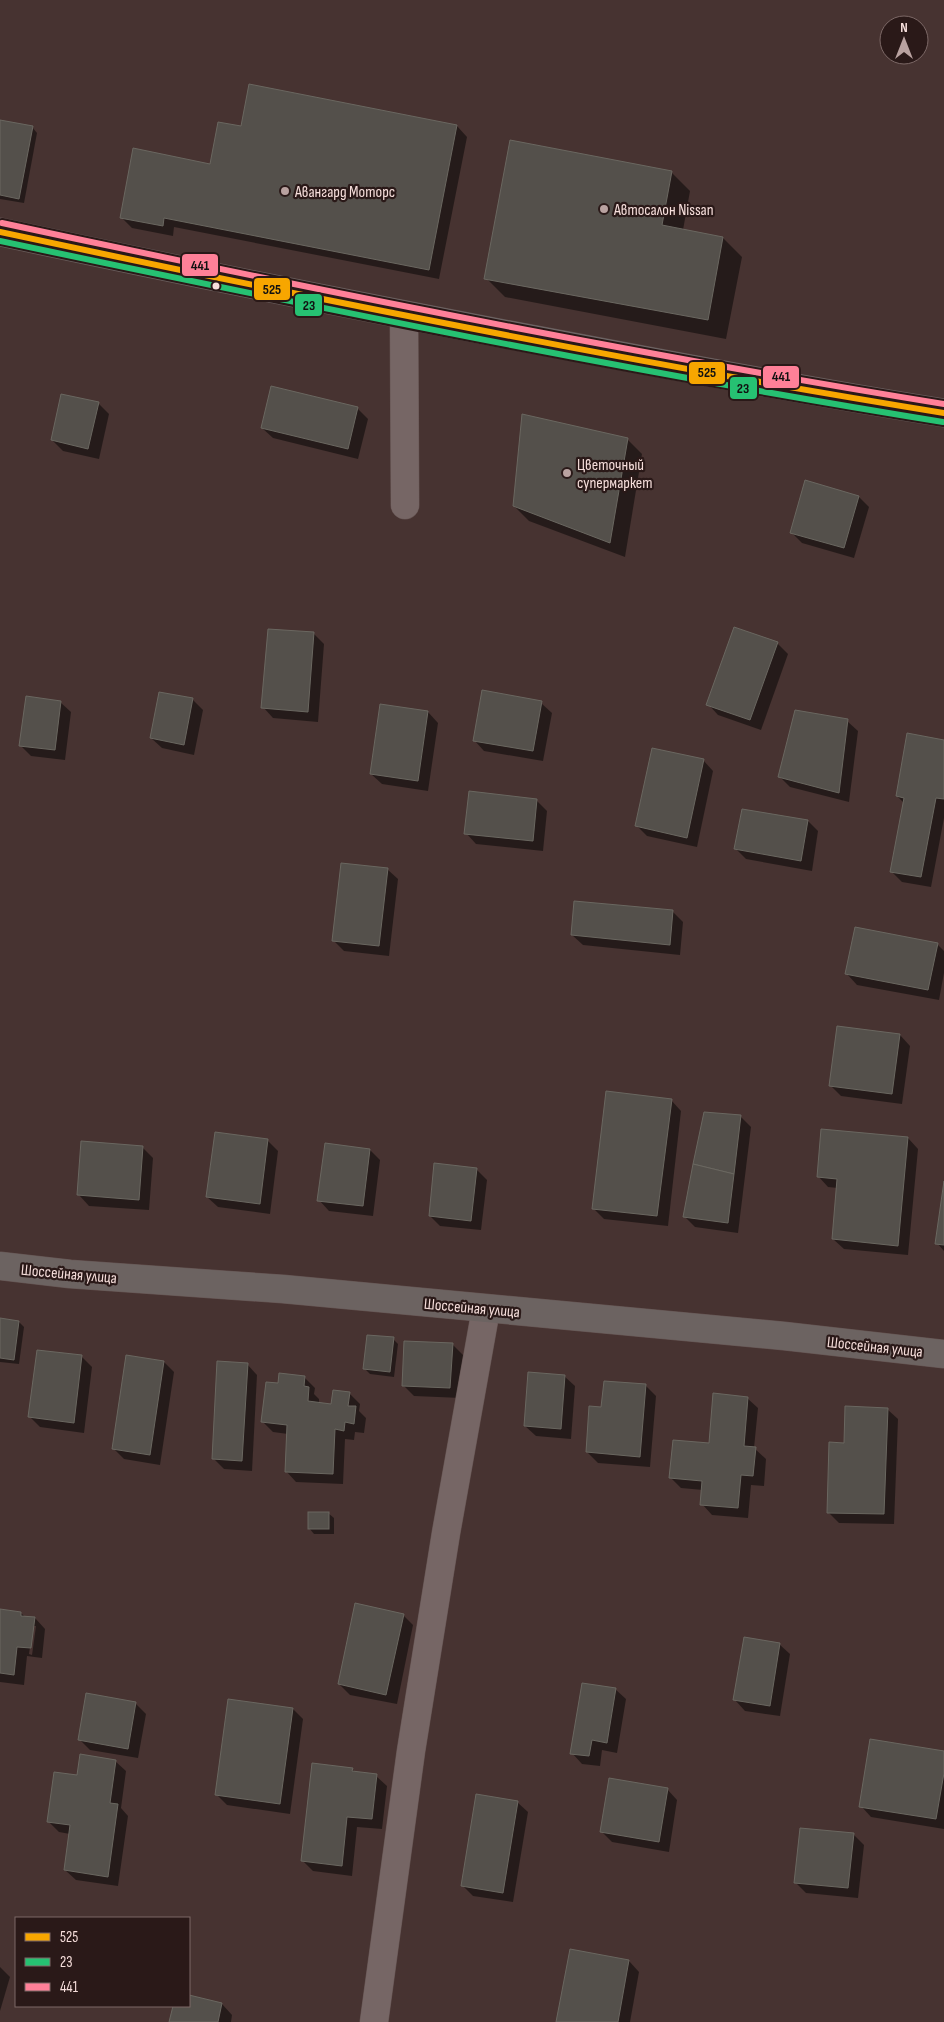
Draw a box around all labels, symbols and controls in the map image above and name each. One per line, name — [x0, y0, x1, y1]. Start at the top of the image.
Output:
north arrow — [879, 15, 929, 65]
text: N — [900, 19, 908, 36]
place label: Авангард Моторс — [294, 183, 395, 202]
marker: Авангард Моторс — [279, 185, 291, 197]
place label: Автосалон Nissan — [613, 201, 714, 220]
marker: Автосалон Nissan — [598, 203, 610, 215]
line badge: 441 — [181, 253, 219, 277]
text: 441 — [191, 257, 210, 274]
line badge: 525 — [253, 277, 291, 301]
unlabelled marker — [211, 281, 221, 291]
text: 525 — [263, 281, 281, 298]
line badge: 23 — [294, 293, 323, 317]
text: 23 — [303, 297, 315, 314]
line badge: 525 — [688, 361, 726, 385]
text: 525 — [698, 364, 716, 381]
line badge: 441 — [762, 365, 800, 389]
text: 441 — [772, 368, 791, 385]
line badge: 23 — [729, 376, 758, 400]
text: 23 — [737, 380, 749, 397]
place label: Цветочный супермаркет — [577, 456, 653, 493]
marker: Цветочный супермаркет — [561, 467, 573, 479]
street label: Шоссейная улица — [20, 1261, 118, 1288]
street label: Шоссейная улица — [423, 1295, 521, 1322]
street label: Шоссейная улица — [826, 1333, 924, 1362]
legend — [15, 1917, 190, 2007]
text: 525 — [60, 1928, 78, 1947]
text: 23 — [60, 1953, 73, 1972]
text: 441 — [60, 1978, 79, 1997]

